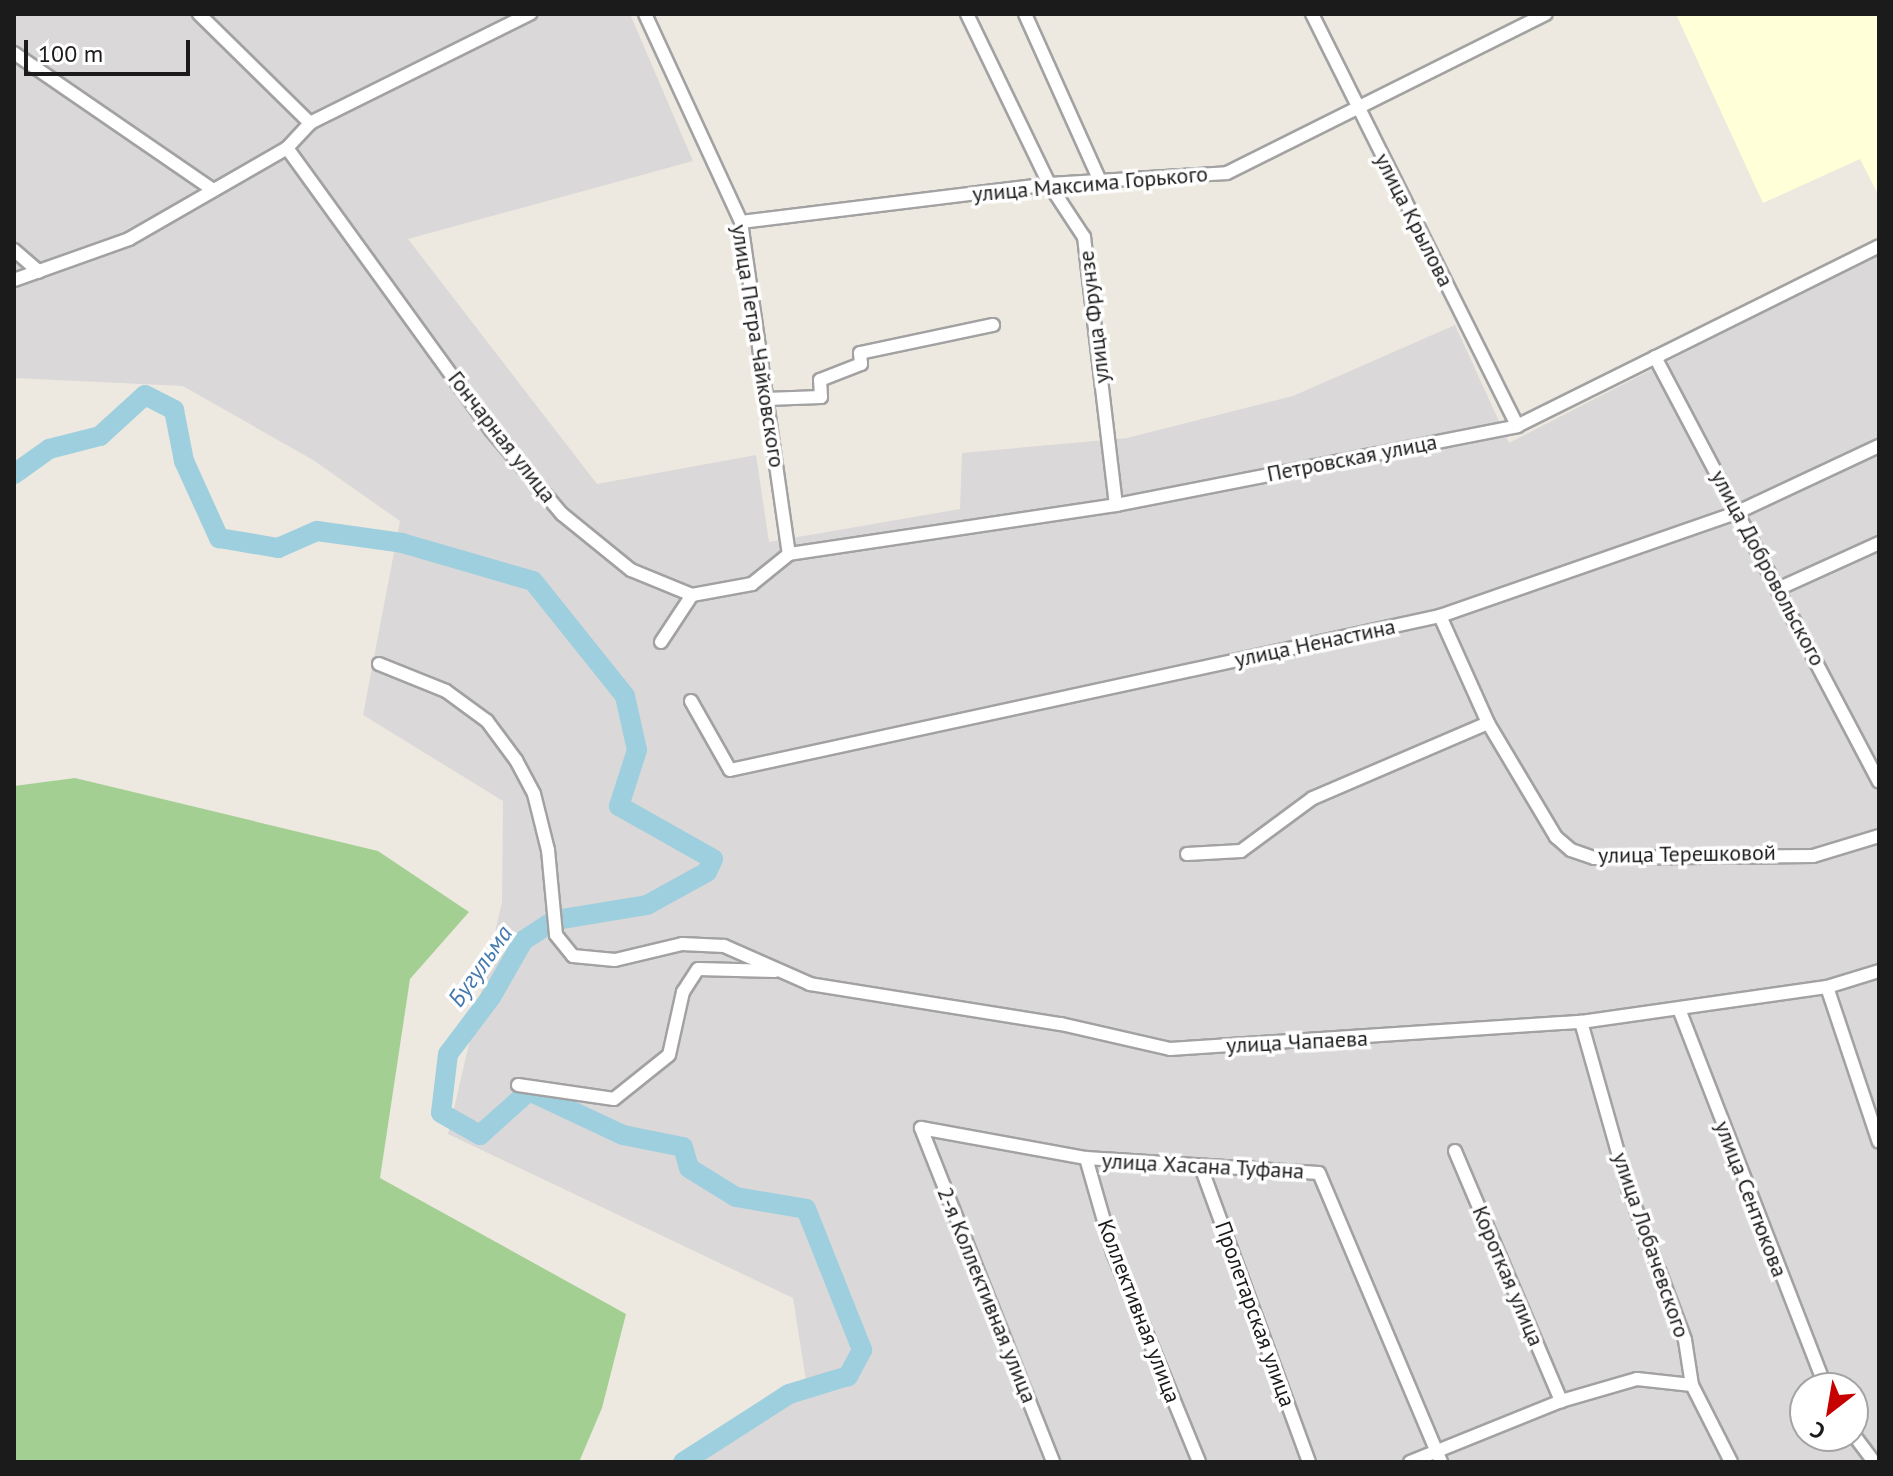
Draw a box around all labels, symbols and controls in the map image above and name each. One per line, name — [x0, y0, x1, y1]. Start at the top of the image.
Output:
scale bar — [28, 24, 194, 74]
text: 100 m — [38, 38, 103, 69]
street label: улица Крылова — [1369, 149, 1459, 291]
street label: улица Максима Горького — [971, 161, 1209, 207]
street label: улица Петра Чайковского — [726, 223, 790, 469]
street label: улица Фрунзе — [1073, 249, 1115, 385]
street label: Гончарная улица — [442, 366, 562, 508]
street label: Петровская улица — [1265, 429, 1439, 487]
street label: улица Добровольского — [1705, 465, 1831, 671]
street label: улица Ненастина — [1232, 613, 1398, 673]
street label: улица Терешковой — [1598, 839, 1776, 869]
water label: Бугульма — [442, 920, 518, 1012]
street label: улица Чапаева — [1225, 1025, 1369, 1059]
street label: улица Сентюкова — [1709, 1117, 1793, 1281]
street label: улица Хасана Туфана — [1100, 1147, 1306, 1185]
street label: улица Лобачевского — [1607, 1149, 1695, 1341]
street label: 2-я Коллективная улица — [932, 1183, 1042, 1407]
street label: Короткая улица — [1467, 1202, 1549, 1350]
street label: Коллективная улица — [1092, 1216, 1186, 1406]
street label: Пролетарская улица — [1209, 1218, 1301, 1410]
north arrow — [1789, 1372, 1869, 1452]
text: С — [1805, 1416, 1830, 1446]

